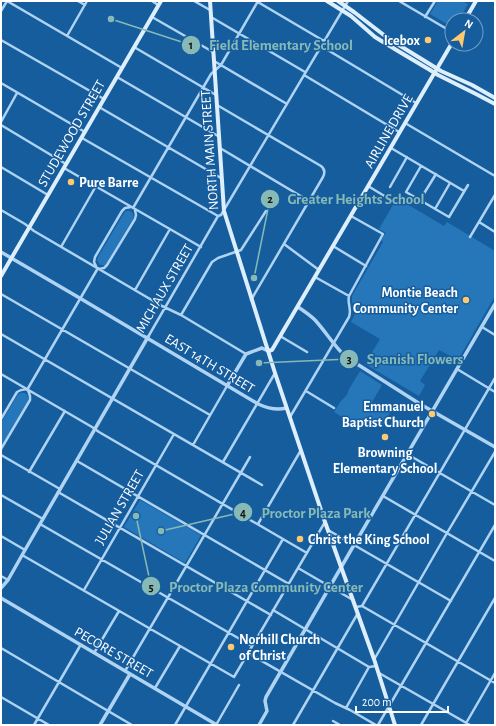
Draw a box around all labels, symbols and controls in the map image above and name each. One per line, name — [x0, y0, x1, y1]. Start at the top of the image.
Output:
north arrow — [444, 12, 484, 52]
text: N — [463, 17, 475, 31]
callout: Field Elementary School — [181, 31, 361, 58]
place label: Icebox — [384, 34, 421, 48]
marker: Icebox — [423, 35, 433, 45]
text: Field Elementary School — [209, 38, 353, 53]
text: 1 — [189, 39, 193, 51]
street label: STUDEWOOD STREET — [36, 78, 108, 189]
street label: NORTH MAIN STREET — [199, 89, 221, 210]
street label: AIRLINE DRIVE — [362, 92, 416, 171]
place label: Pure Barre — [79, 176, 139, 190]
marker: Pure Barre — [66, 177, 76, 187]
callout: Greater Heights School — [260, 185, 433, 212]
text: Greater Heights School — [287, 192, 425, 207]
text: 2 — [267, 193, 273, 205]
street label: MICHAUX STREET — [134, 242, 196, 335]
place label: Montie Beach Community Center — [353, 286, 458, 316]
marker: Montie Beach Community Center — [461, 295, 471, 305]
street label: EAST 14TH STREET — [162, 332, 257, 396]
callout: Spanish Flowers — [339, 346, 471, 373]
text: Spanish Flowers — [367, 352, 464, 367]
text: 3 — [346, 353, 352, 365]
place label: Emmanuel Baptist Church — [342, 400, 424, 430]
marker: Emmanuel Baptist Church — [427, 409, 437, 419]
marker: Browning Elementary School — [380, 432, 390, 442]
place label: Browning Elementary School — [333, 446, 437, 476]
street label: JULIAN STREET — [93, 468, 147, 547]
callout: Proctor Plaza Park — [233, 499, 378, 526]
text: Proctor Plaza Park — [261, 506, 371, 521]
text: 4 — [240, 507, 246, 519]
place label: Christ the King School — [308, 533, 430, 547]
marker: Christ the King School — [295, 534, 305, 544]
callout: Proctor Plaza Community Center — [141, 573, 371, 600]
text: Proctor Plaza Community Center — [169, 580, 364, 595]
text: 5 — [148, 581, 154, 593]
street label: PECORE STREET — [72, 625, 155, 681]
place label: Norhill Church of Christ — [239, 633, 320, 663]
marker: Norhill Church of Christ — [226, 642, 236, 652]
scale bar — [356, 688, 448, 714]
text: 200 m — [362, 696, 392, 708]

